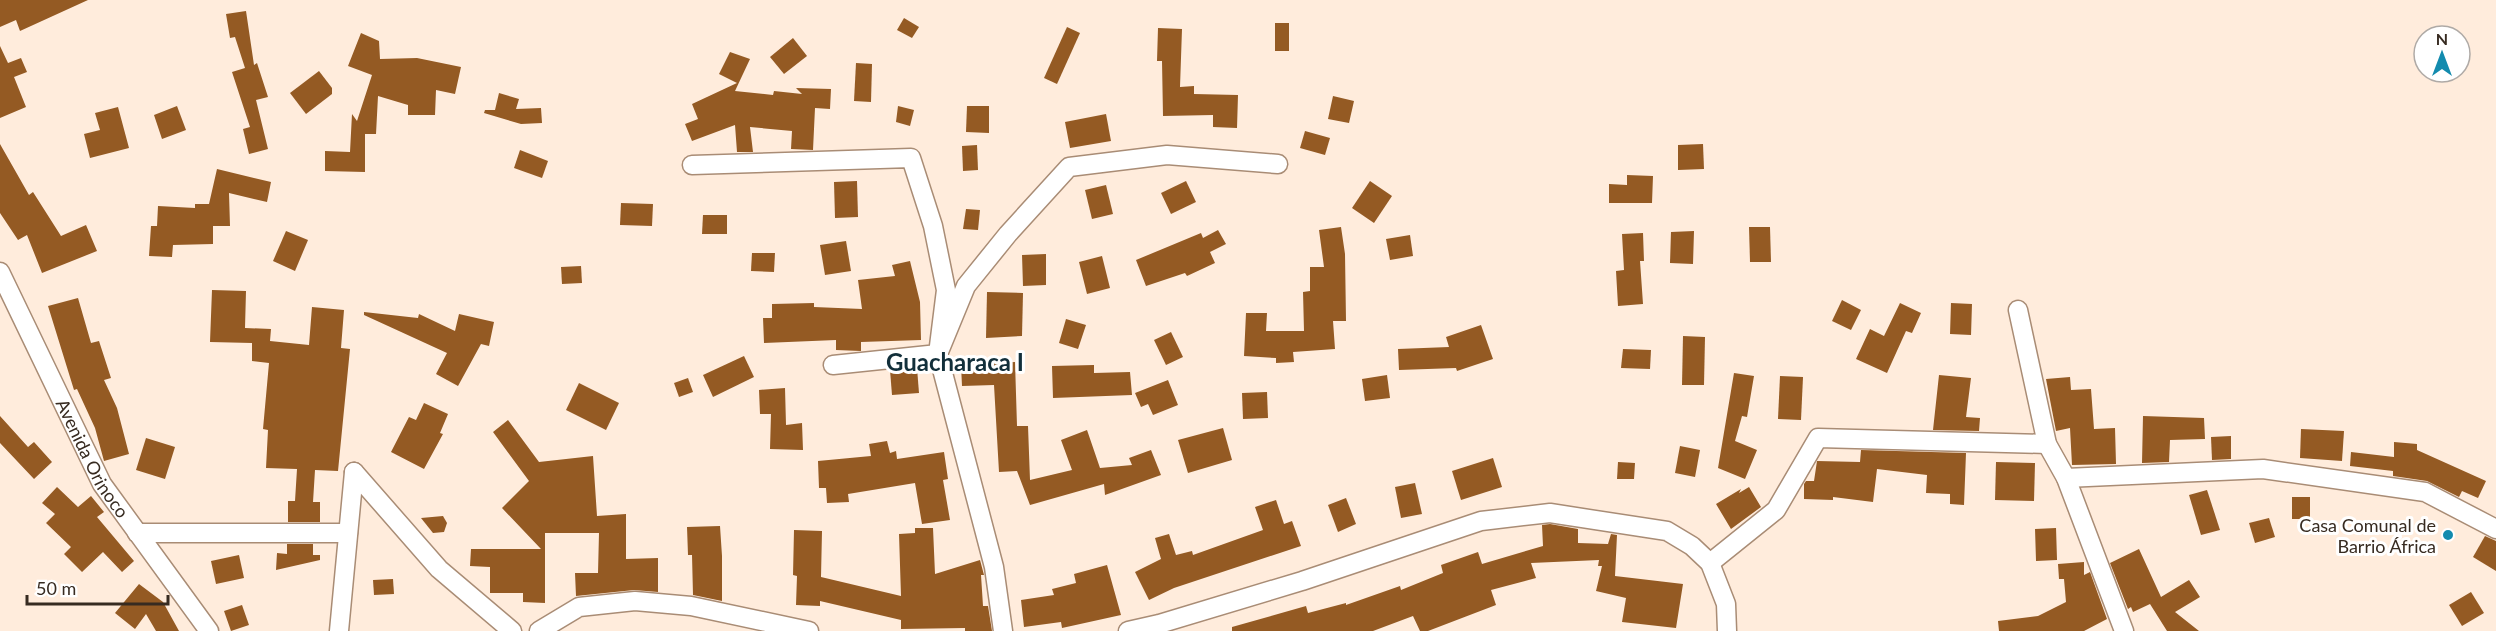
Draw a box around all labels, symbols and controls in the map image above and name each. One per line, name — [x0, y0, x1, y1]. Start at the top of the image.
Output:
north arrow — [2412, 24, 2472, 84]
text: N — [2436, 29, 2448, 48]
district label: Guacharaca I — [886, 347, 1024, 376]
street label: Avenida Orinoco — [52, 395, 134, 522]
place label: Casa Comunal de Barrio África — [2299, 514, 2436, 557]
marker: Casa Comunal de Barrio África — [2441, 528, 2455, 542]
scale bar — [27, 568, 168, 606]
text: 50 m — [36, 577, 76, 599]

